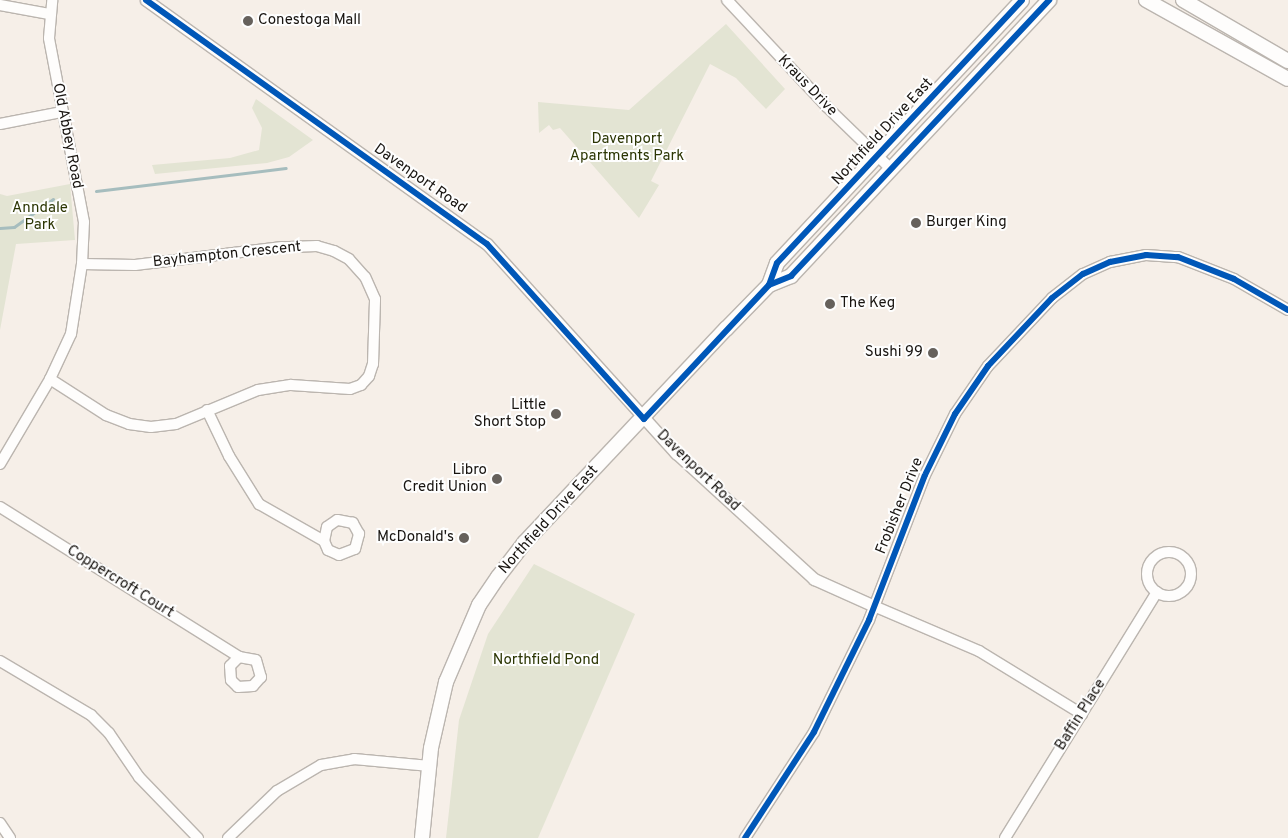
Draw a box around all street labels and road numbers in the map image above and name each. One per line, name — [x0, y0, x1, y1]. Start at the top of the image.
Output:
street label: Kraus Drive — [773, 52, 841, 120]
street label: Northfield Drive East — [829, 75, 937, 189]
street label: Old Abbey Road — [48, 81, 86, 191]
street label: Davenport Road — [370, 140, 470, 218]
street label: Bayhampton Crescent — [152, 238, 302, 272]
street label: Davenport Road — [652, 427, 744, 515]
street label: Frobisher Drive — [873, 455, 927, 557]
street label: Northfield Drive East — [495, 462, 603, 578]
street label: Coppercroft Court — [63, 542, 177, 622]
street label: Baffin Place — [1052, 676, 1110, 754]

